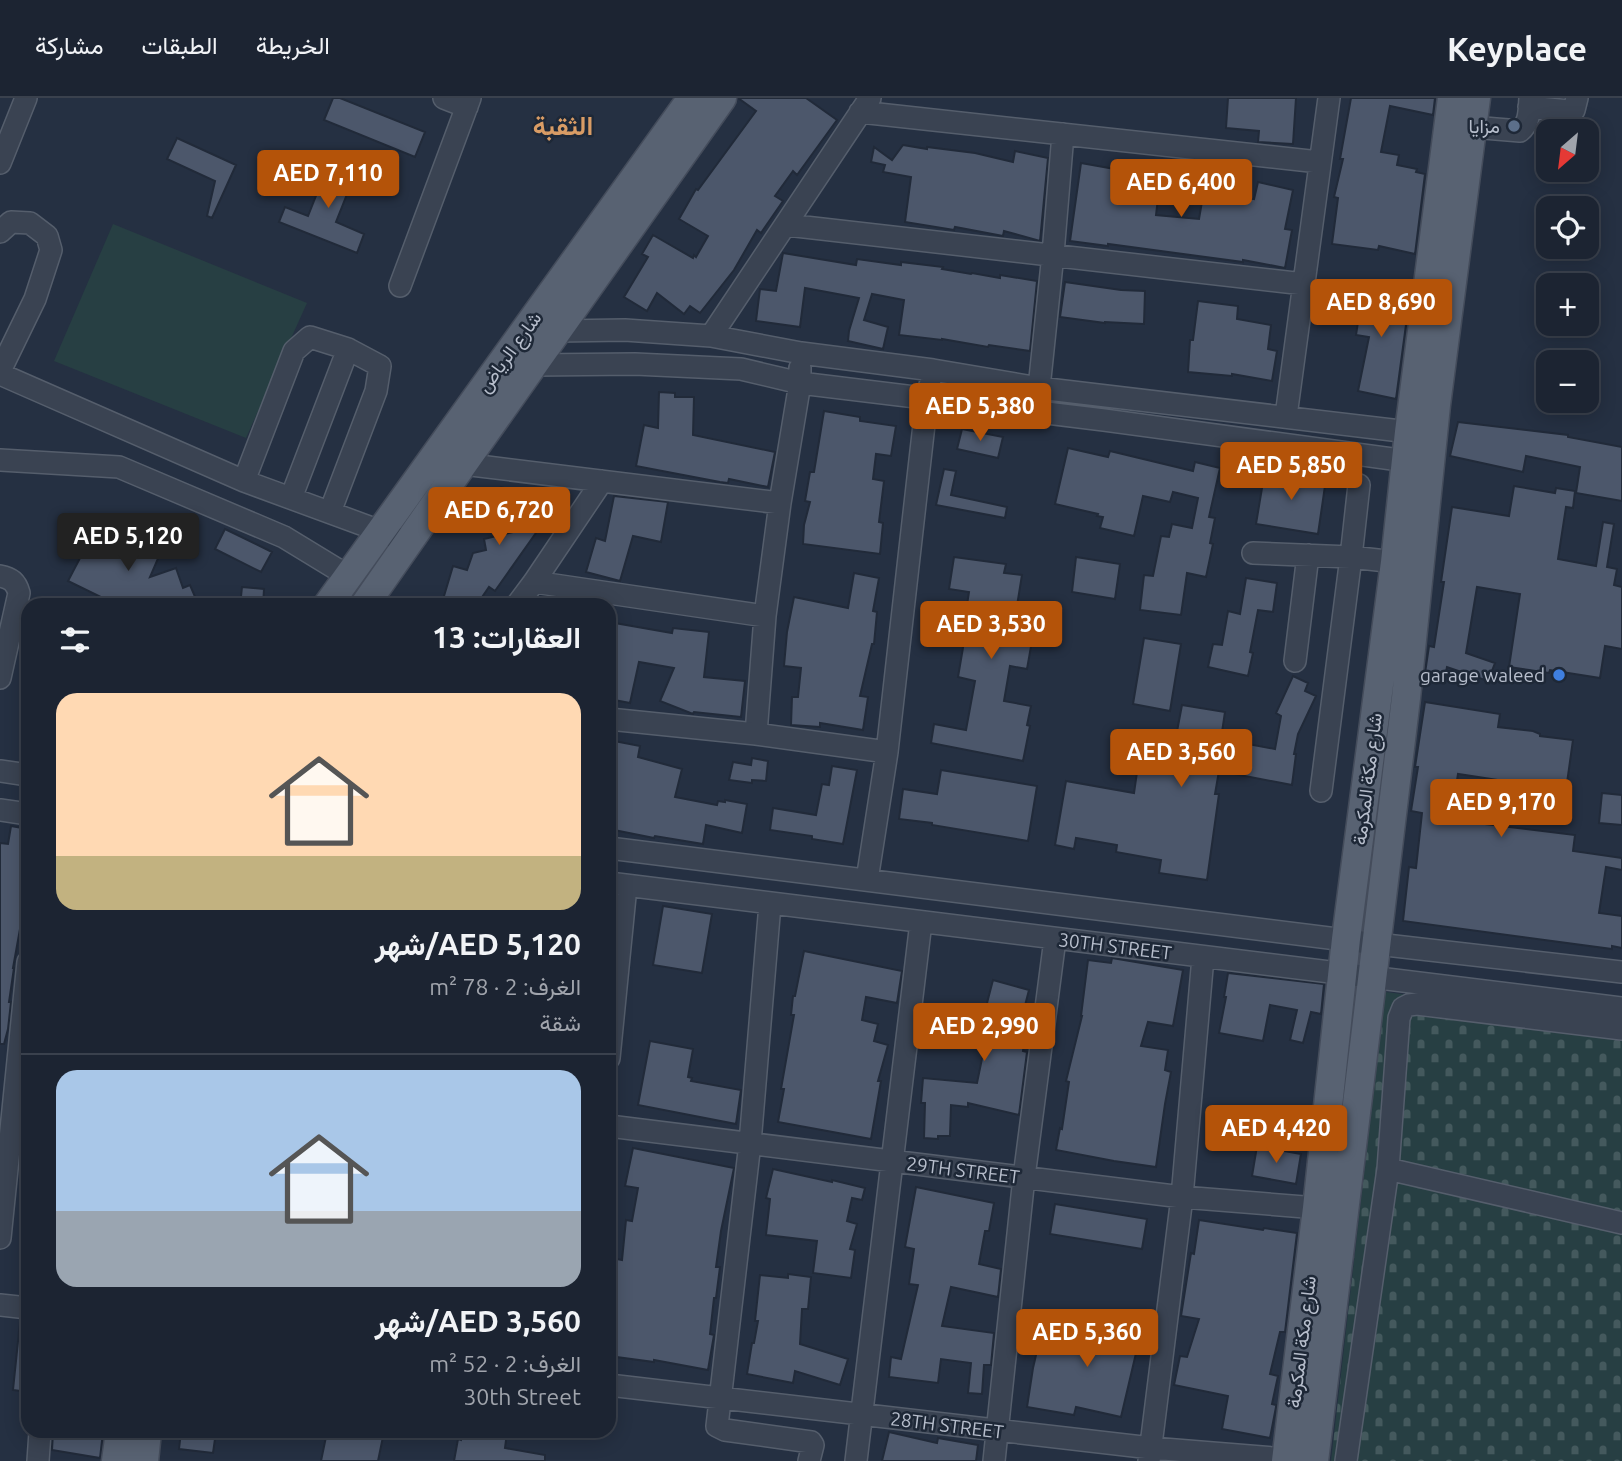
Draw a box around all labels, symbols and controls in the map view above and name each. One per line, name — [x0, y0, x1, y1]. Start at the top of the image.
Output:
text: Keyplace — [1447, 30, 1587, 67]
text: مشاركة — [35, 32, 103, 59]
text: الطبقات — [141, 32, 218, 59]
text: الخريطة — [256, 32, 330, 59]
district label: الثقبة — [533, 111, 593, 141]
place label: مزايا — [1469, 115, 1500, 138]
marker: مزايا — [1506, 118, 1522, 134]
north arrow — [1536, 119, 1600, 182]
map controls — [1536, 119, 1599, 413]
pin: AED 7,110 — [248, 150, 408, 210]
pin: AED 6,400 — [1101, 159, 1261, 219]
text: AED 7,110 — [273, 160, 383, 185]
text: AED 6,400 — [1126, 169, 1236, 194]
button: locate — [1536, 196, 1599, 259]
button: + — [1536, 273, 1599, 336]
pin: AED 8,690 — [1301, 280, 1461, 339]
text: AED 8,690 — [1326, 289, 1436, 314]
street label: شارع الرياض — [472, 307, 547, 398]
button: − — [1536, 350, 1599, 413]
pin: AED 5,380 — [900, 384, 1060, 443]
text: AED 5,380 — [925, 393, 1035, 418]
pin: AED 5,850 — [1211, 442, 1371, 502]
text: AED 5,850 — [1236, 452, 1346, 477]
pin: AED 6,720 — [419, 488, 579, 547]
text: AED 6,720 — [444, 497, 554, 522]
pin: AED 5,120 — [48, 514, 208, 573]
text: AED 5,120 — [73, 523, 183, 548]
pin: AED 3,530 — [911, 602, 1071, 661]
text: AED 3,530 — [936, 611, 1046, 636]
text: العقارات: 13 — [432, 620, 581, 654]
icon: filters — [56, 621, 94, 659]
place label: garage waleed — [1420, 664, 1545, 686]
marker: garage waleed — [1551, 667, 1567, 683]
street label: شارع مكة المكرمة — [1348, 712, 1388, 847]
pin: AED 3,560 — [1101, 730, 1261, 789]
icon: home — [256, 738, 382, 864]
text: AED 3,560 — [1126, 739, 1236, 764]
pin: AED 9,170 — [1421, 780, 1581, 839]
text: AED 9,170 — [1446, 789, 1556, 814]
text: AED 5,120/شهر — [375, 927, 581, 961]
street label: 30TH STREET — [1057, 928, 1173, 964]
text: الغرف: 2 · 78 m² — [429, 974, 581, 999]
pin: AED 2,990 — [904, 1004, 1064, 1063]
text: شقة — [539, 1010, 581, 1035]
text: AED 2,990 — [929, 1013, 1039, 1038]
pin: AED 4,420 — [1196, 1105, 1356, 1165]
text: AED 4,420 — [1221, 1115, 1331, 1140]
icon: home — [256, 1116, 382, 1242]
street label: 29TH STREET — [905, 1152, 1021, 1188]
street label: شارع مكة المكرمة — [1282, 1275, 1322, 1410]
text: AED 3,560/شهر — [375, 1304, 581, 1338]
pin: AED 5,360 — [1007, 1310, 1167, 1369]
text: AED 5,360 — [1032, 1319, 1142, 1344]
text: الغرف: 2 · 52 m² — [429, 1351, 581, 1376]
text: 30th Street — [463, 1384, 581, 1409]
street label: 28TH STREET — [889, 1407, 1005, 1443]

